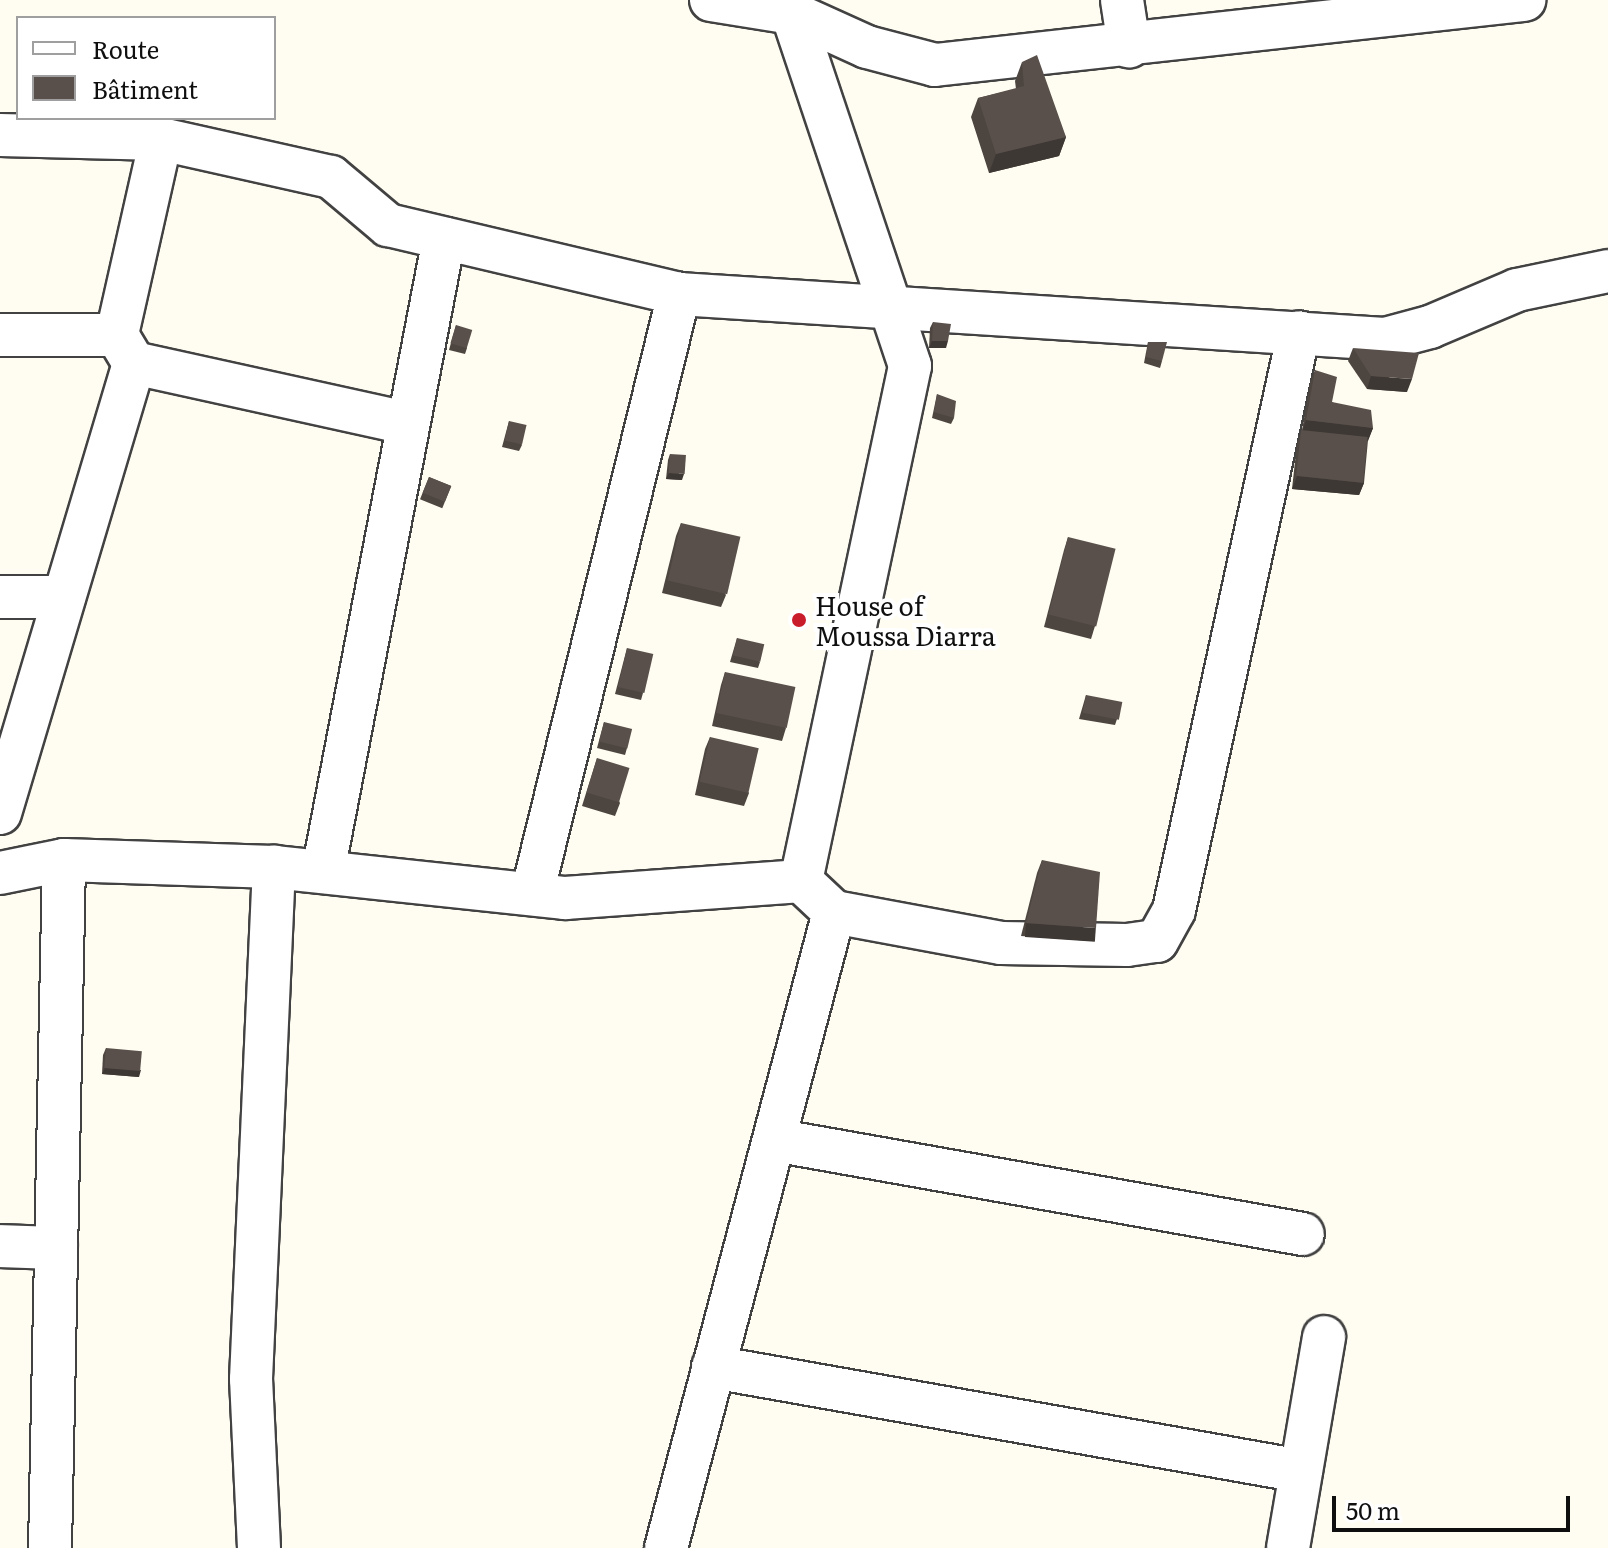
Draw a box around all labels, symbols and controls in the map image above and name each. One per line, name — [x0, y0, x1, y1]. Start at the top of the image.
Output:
legend — [16, 16, 276, 120]
text: Route — [92, 31, 159, 66]
text: Bâtiment — [92, 71, 198, 106]
place label: House of Moussa Diarra — [815, 589, 996, 650]
marker: House of Moussa Diarra — [790, 611, 808, 629]
scale bar — [1336, 1480, 1574, 1530]
text: 50 m — [1346, 1492, 1400, 1527]

